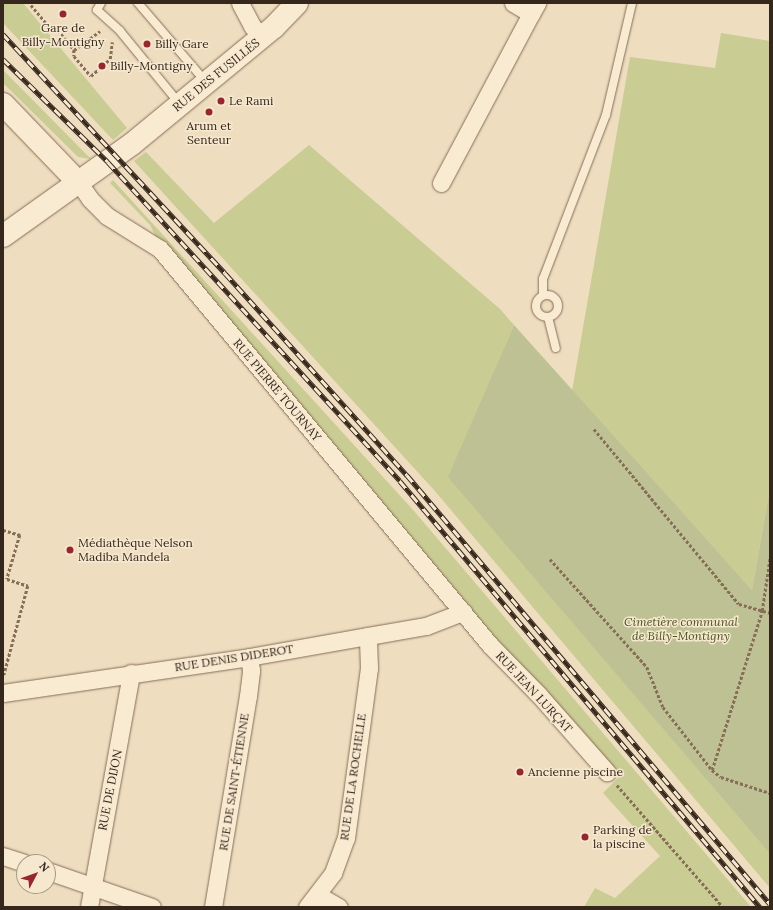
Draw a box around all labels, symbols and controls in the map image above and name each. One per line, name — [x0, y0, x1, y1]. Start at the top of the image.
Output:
marker: Gare de Billy-Montigny — [58, 9, 68, 19]
place label: Gare de Billy-Montigny — [22, 21, 104, 49]
street label: RUE DES FUSILLÉS — [170, 35, 262, 115]
place label: Billy Gare — [155, 37, 209, 51]
marker: Billy Gare — [142, 39, 152, 49]
place label: Billy-Montigny — [110, 59, 193, 73]
marker: Billy-Montigny — [97, 61, 107, 71]
place label: Le Rami — [229, 94, 273, 108]
marker: Le Rami — [216, 96, 226, 106]
marker: Arum et Senteur — [204, 107, 214, 117]
place label: Arum et Senteur — [187, 119, 231, 147]
street label: RUE PIERRE TOURNAY — [230, 336, 324, 444]
place label: Médiathèque Nelson Madiba Mandela — [78, 536, 193, 564]
marker: Médiathèque Nelson Madiba Mandela — [65, 545, 75, 555]
park label: Cimetière communal de Billy-Montigny — [624, 615, 738, 643]
street label: RUE DENIS DIDEROT — [173, 641, 295, 675]
street label: RUE JEAN LURÇAT — [493, 649, 575, 735]
street label: RUE DE SAINT-ÉTIENNE — [216, 712, 252, 852]
street label: RUE DE LA ROCHELLE — [337, 713, 369, 841]
street label: RUE DE DIJON — [95, 748, 125, 832]
place label: Ancienne piscine — [528, 765, 623, 779]
marker: Ancienne piscine — [515, 767, 525, 777]
place label: Parking de la piscine — [593, 823, 652, 851]
marker: Parking de la piscine — [580, 832, 590, 842]
north arrow — [16, 854, 56, 894]
text: N — [36, 859, 52, 875]

